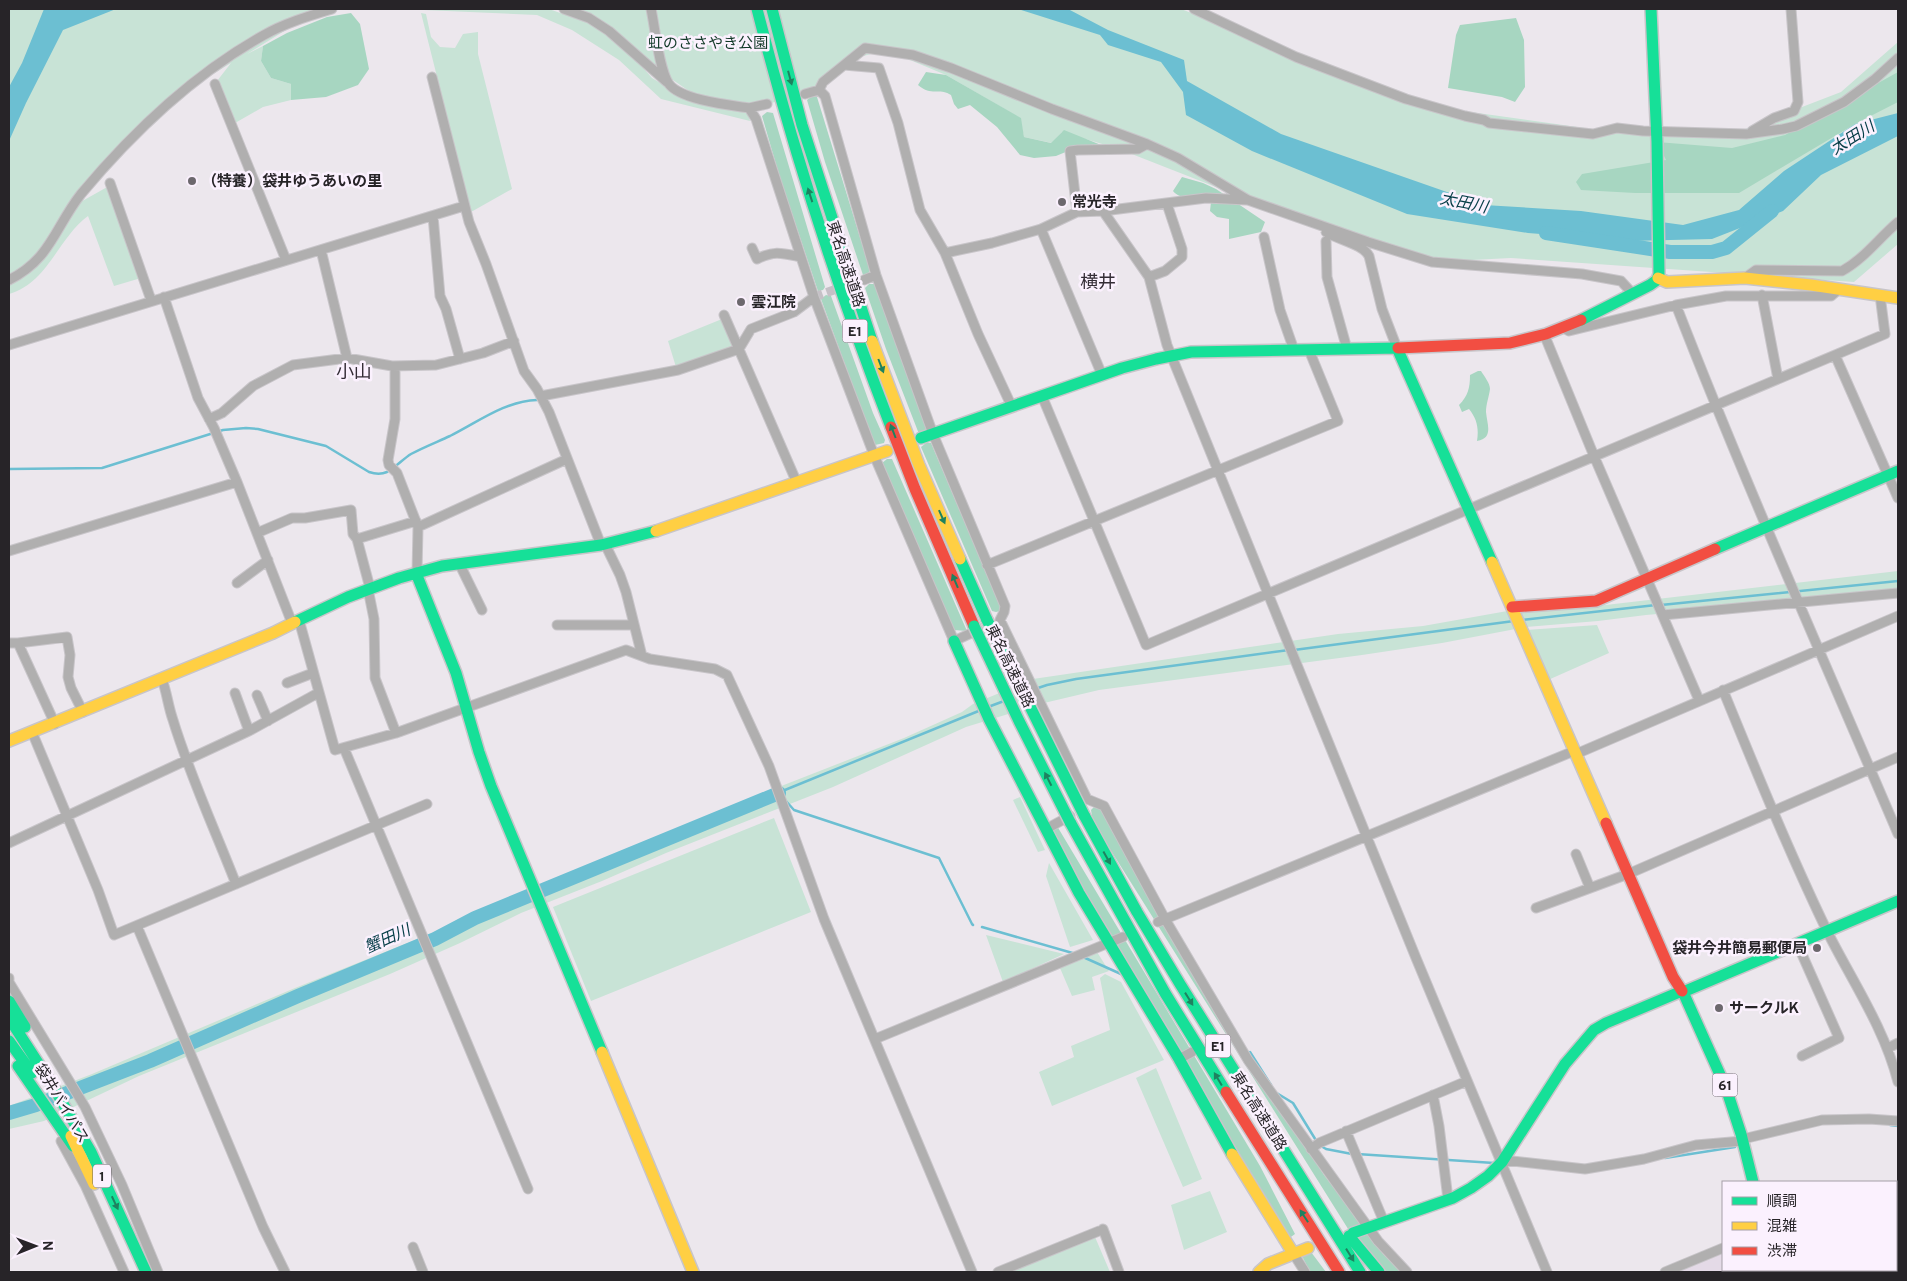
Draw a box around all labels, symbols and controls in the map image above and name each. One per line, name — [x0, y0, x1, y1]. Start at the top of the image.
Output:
park label: 虹のささやき公園 — [648, 35, 768, 54]
one-way arrow — [786, 70, 794, 86]
water label: 太田川 — [1827, 116, 1880, 160]
place label: （特養）袋井ゆうあいの里 — [202, 172, 382, 192]
marker: （特養）袋井ゆうあいの里 — [186, 175, 198, 187]
one-way arrow — [806, 187, 813, 202]
water label: 太田川 — [1438, 190, 1491, 219]
place label: 常光寺 — [1072, 194, 1117, 213]
marker: 常光寺 — [1056, 196, 1068, 208]
street label: 東名高速道路 — [822, 219, 868, 310]
district label: 横井 — [1080, 272, 1116, 295]
place label: 雲江院 — [751, 294, 796, 313]
marker: 雲江院 — [735, 296, 747, 308]
road number: E1 — [842, 320, 868, 342]
one-way arrow — [878, 359, 885, 374]
district label: 小山 — [336, 362, 372, 385]
one-way arrow — [888, 424, 896, 438]
one-way arrow — [938, 510, 946, 524]
one-way arrow — [950, 574, 958, 588]
street label: 東名高速道路 — [980, 622, 1037, 711]
one-way arrow — [1044, 771, 1052, 786]
one-way arrow — [1103, 851, 1111, 866]
water label: 蟹田川 — [362, 920, 416, 959]
place label: 袋井今井簡易郵便局 — [1672, 939, 1807, 959]
marker: 袋井今井簡易郵便局 — [1811, 942, 1823, 954]
one-way arrow — [1184, 992, 1194, 1005]
place label: サークルK — [1729, 1000, 1800, 1019]
marker: サークルK — [1713, 1002, 1725, 1014]
road number: E1 — [1206, 1034, 1230, 1058]
street label: 袋井バイパス — [29, 1060, 93, 1147]
street label: 東名高速道路 — [1226, 1069, 1290, 1155]
one-way arrow — [1213, 1072, 1222, 1085]
road number: 61 — [1712, 1074, 1738, 1096]
road number: 1 — [93, 1164, 111, 1188]
legend — [1722, 1181, 1897, 1271]
text: 順調 — [1767, 1193, 1797, 1212]
one-way arrow — [111, 1196, 119, 1210]
one-way arrow — [1299, 1210, 1308, 1223]
text: 混雑 — [1767, 1218, 1797, 1237]
north arrow — [10, 1221, 60, 1271]
text: N — [38, 1241, 55, 1251]
text: 渋滞 — [1767, 1243, 1797, 1262]
one-way arrow — [1345, 1248, 1354, 1262]

